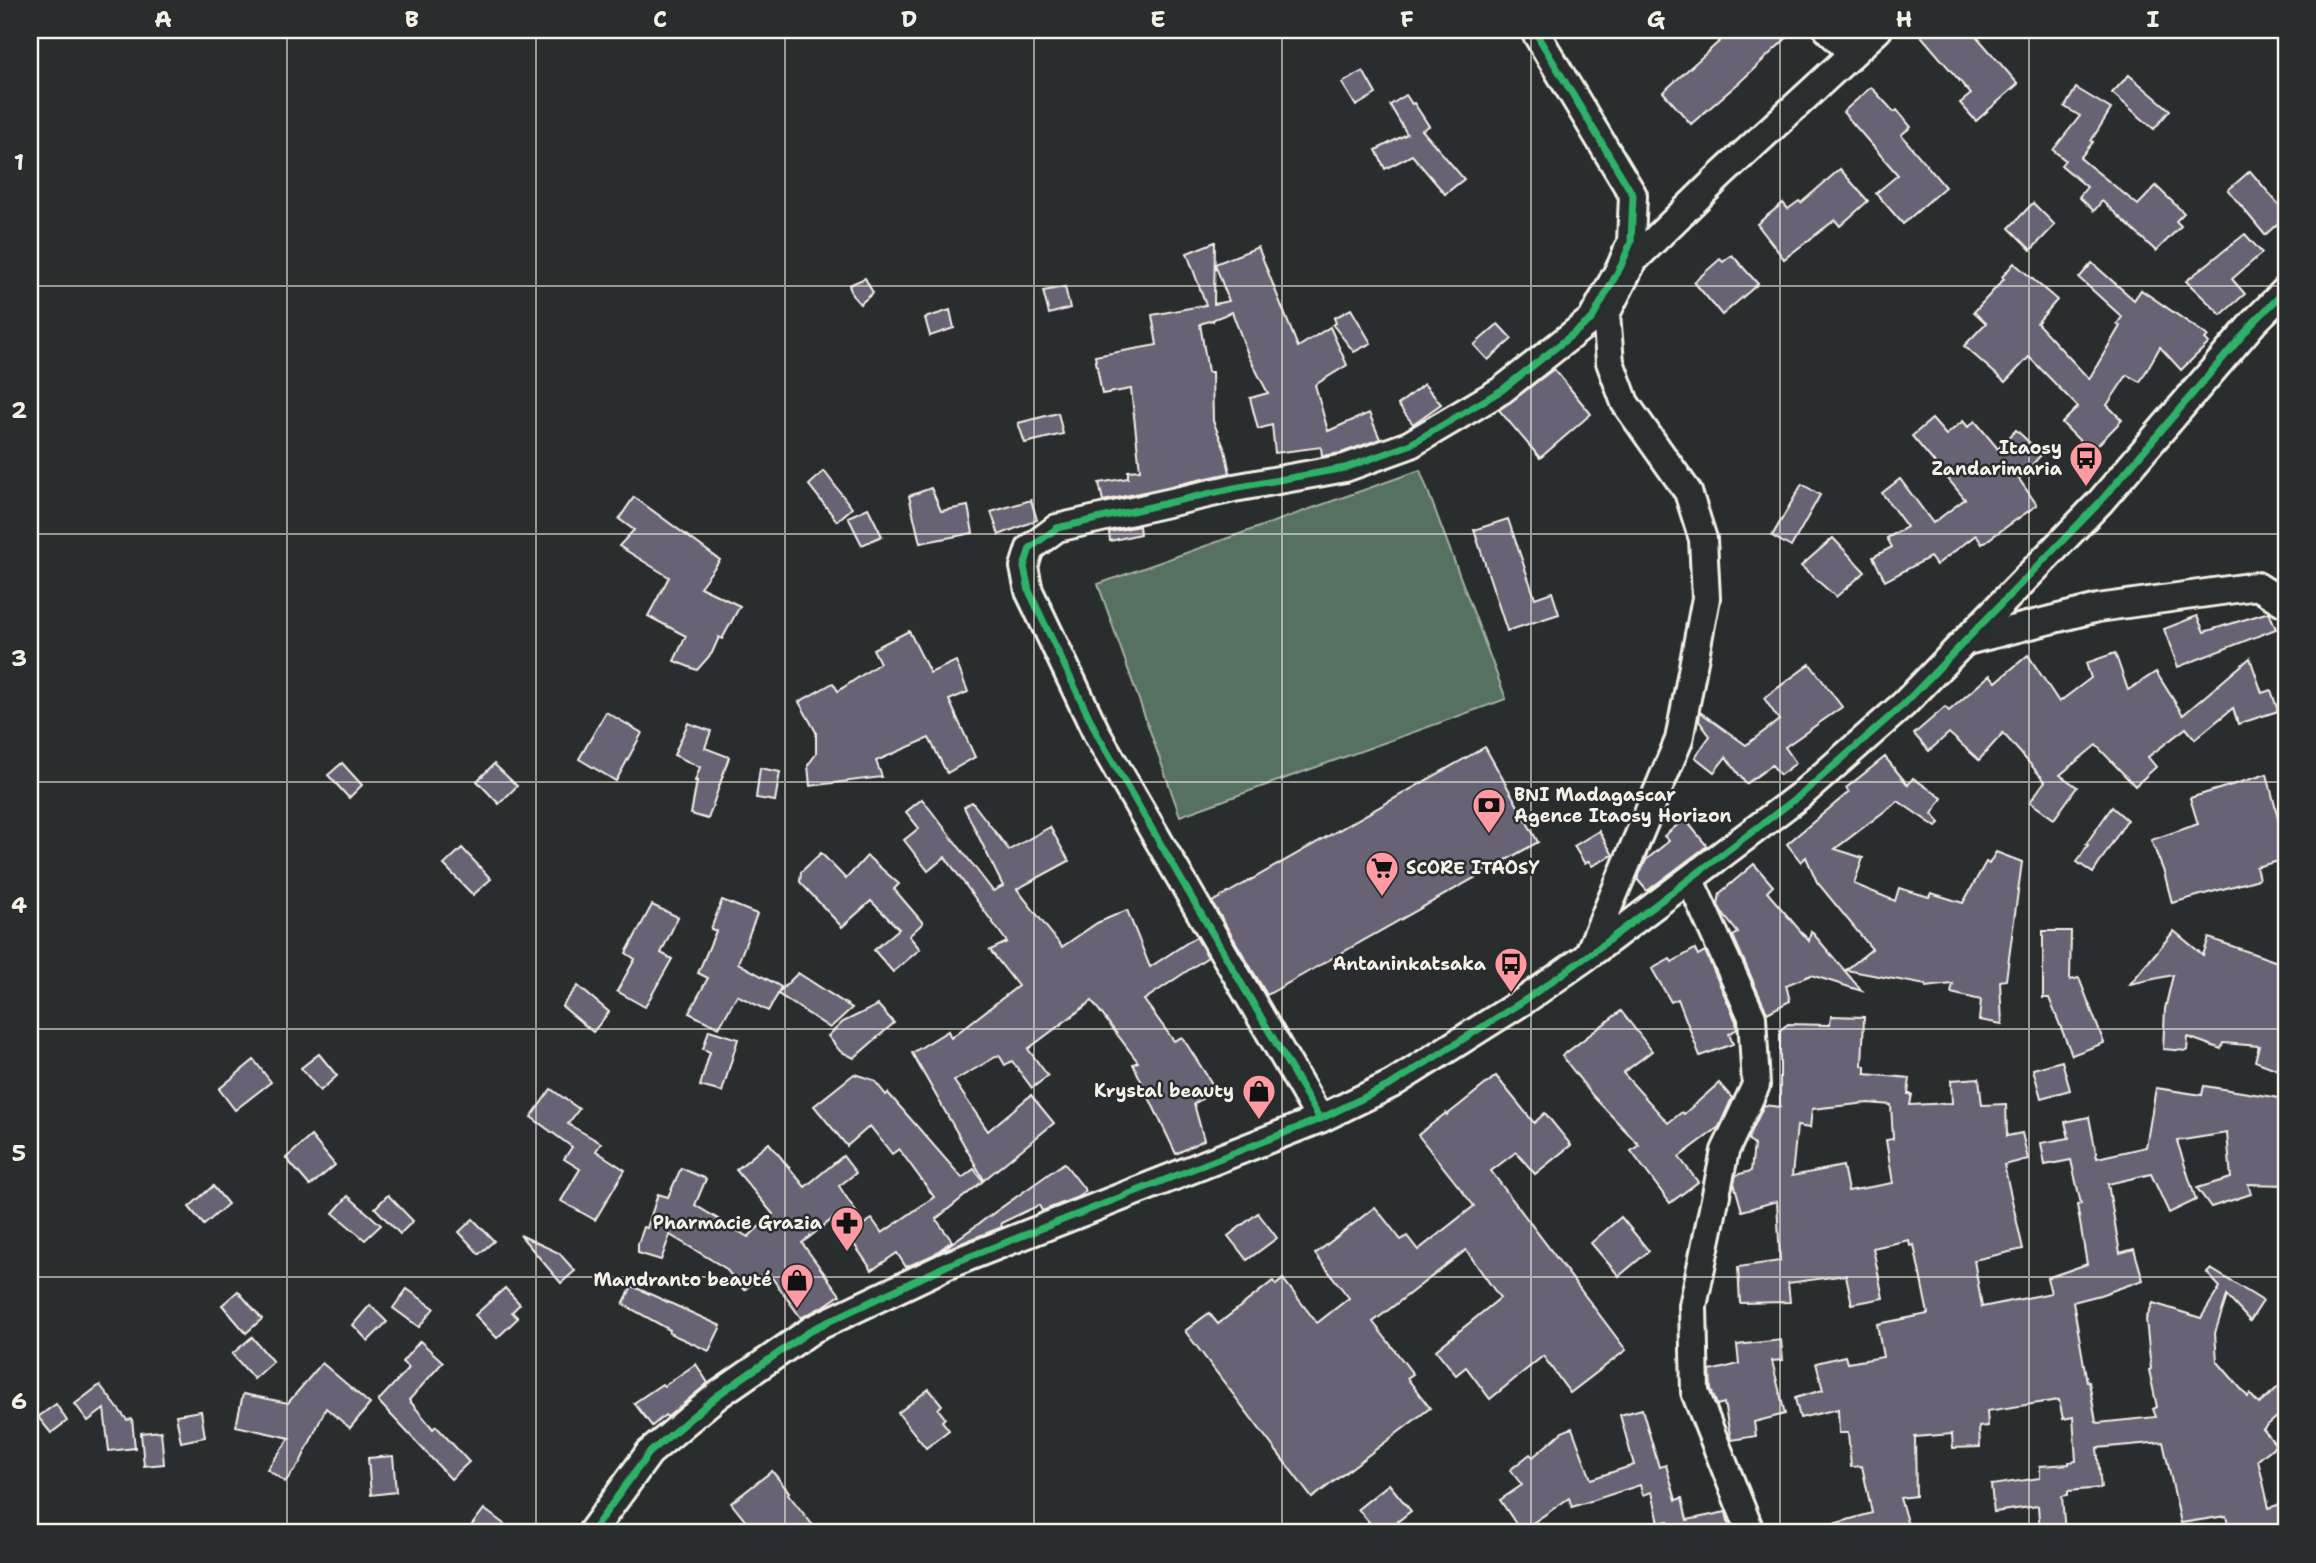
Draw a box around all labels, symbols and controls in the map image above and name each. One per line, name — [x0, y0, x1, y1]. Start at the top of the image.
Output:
text: A — [154, 4, 172, 34]
text: B — [405, 4, 419, 34]
text: C — [653, 4, 667, 34]
text: D — [901, 4, 917, 34]
text: E — [1150, 4, 1166, 34]
text: F — [1400, 4, 1414, 34]
text: G — [1647, 4, 1666, 34]
text: H — [1896, 4, 1912, 34]
text: I — [2147, 4, 2160, 34]
text: 1 — [14, 147, 24, 177]
text: 2 — [11, 395, 27, 425]
place label: Itaosy Zandarimaria — [1931, 436, 2063, 481]
bus stop icon: Itaosy Zandarimaria — [2067, 439, 2105, 488]
text: 3 — [11, 643, 27, 673]
place label: BNI Madagascar Agence Itaosy Horizon — [1514, 783, 1732, 828]
bank icon: BNI Madagascar Agence Itaosy Horizon — [1470, 786, 1508, 835]
supermarket icon: SCORE ITAOSY — [1363, 849, 1401, 898]
place label: SCORE ITAOSY — [1406, 856, 1540, 880]
text: 4 — [11, 890, 27, 920]
bus stop icon: Antaninkatsaka — [1492, 945, 1530, 994]
place label: Antaninkatsaka — [1332, 952, 1487, 976]
shop icon: Krystal beauty — [1240, 1072, 1278, 1121]
place label: Krystal beauty — [1094, 1079, 1234, 1103]
text: 5 — [12, 1138, 26, 1168]
pharmacy icon: Pharmacie Grazia — [828, 1204, 866, 1253]
place label: Pharmacie Grazia — [653, 1211, 823, 1235]
shop icon: Mandranto beauté — [778, 1261, 816, 1310]
place label: Mandranto beauté — [593, 1268, 772, 1292]
text: 6 — [11, 1386, 27, 1416]

